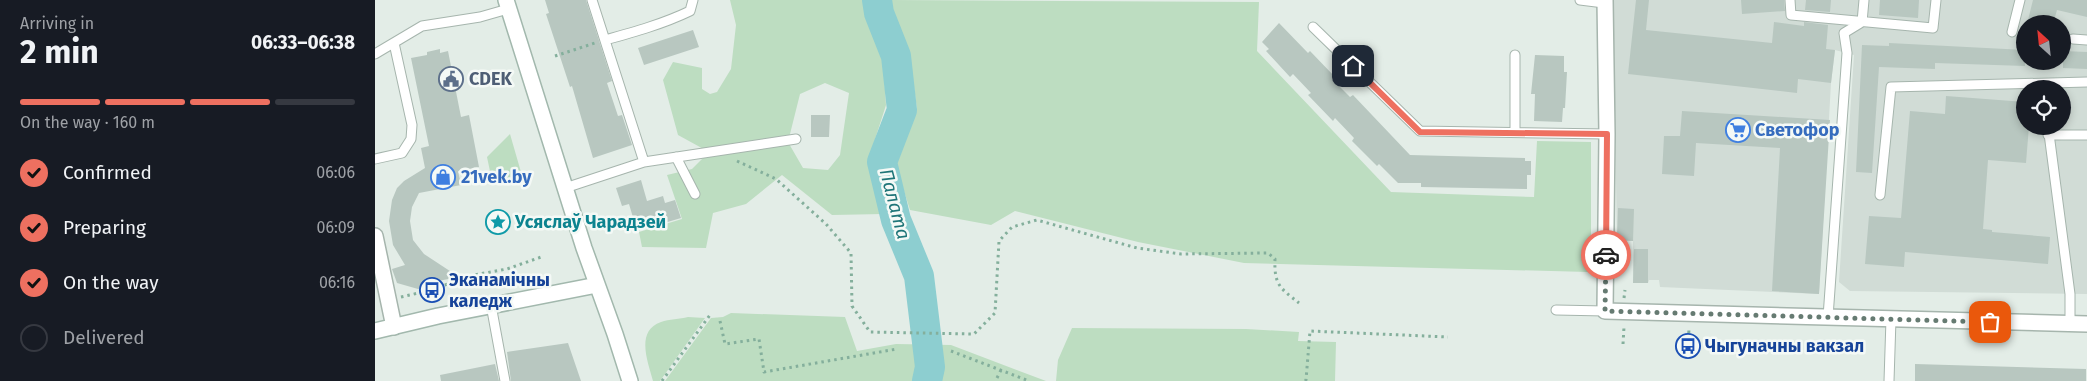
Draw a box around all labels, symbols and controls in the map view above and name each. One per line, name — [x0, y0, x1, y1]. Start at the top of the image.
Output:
text: Arriving in — [20, 14, 94, 33]
north arrow — [2016, 15, 2071, 70]
map controls — [2016, 15, 2071, 135]
text: 06:33–06:38 — [251, 31, 355, 54]
text: 2 min — [20, 33, 99, 71]
pin — [1332, 45, 1374, 87]
icon: home — [1339, 52, 1367, 80]
public building icon: CDEK — [438, 66, 464, 92]
place label: CDEK — [469, 68, 513, 90]
button: locate — [2016, 80, 2071, 135]
text: On the way · 160 m — [20, 113, 155, 132]
supermarket icon: Светофор — [1725, 117, 1751, 143]
place label: Светофор — [1755, 119, 1840, 141]
icon: check — [20, 159, 48, 187]
text: Confirmed — [63, 161, 152, 184]
text: 06:06 — [316, 163, 355, 182]
shop icon: 21vek.by — [430, 164, 456, 190]
place label: 21vek.by — [461, 166, 532, 188]
water label: Палата — [875, 166, 915, 242]
place icon: Усяслаў Чарадзей — [485, 209, 511, 235]
place label: Усяслаў Чарадзей — [514, 211, 666, 233]
icon: check — [20, 214, 48, 242]
text: Preparing — [63, 216, 146, 239]
text: 06:09 — [317, 218, 355, 237]
courier — [1581, 230, 1631, 280]
icon: car — [1592, 241, 1620, 269]
icon: check — [20, 269, 48, 297]
place label: Эканамічны каледж — [449, 269, 550, 312]
text: On the way — [63, 271, 159, 294]
text: 06:16 — [319, 273, 355, 292]
bus stop icon: Эканамічны каледж — [419, 277, 445, 303]
pin — [1969, 301, 2011, 343]
icon: bag — [1976, 308, 2004, 336]
text: Delivered — [63, 326, 145, 349]
bus stop icon: Чыгуначны вакзал — [1675, 333, 1701, 359]
place label: Чыгуначны вакзал — [1705, 335, 1864, 357]

